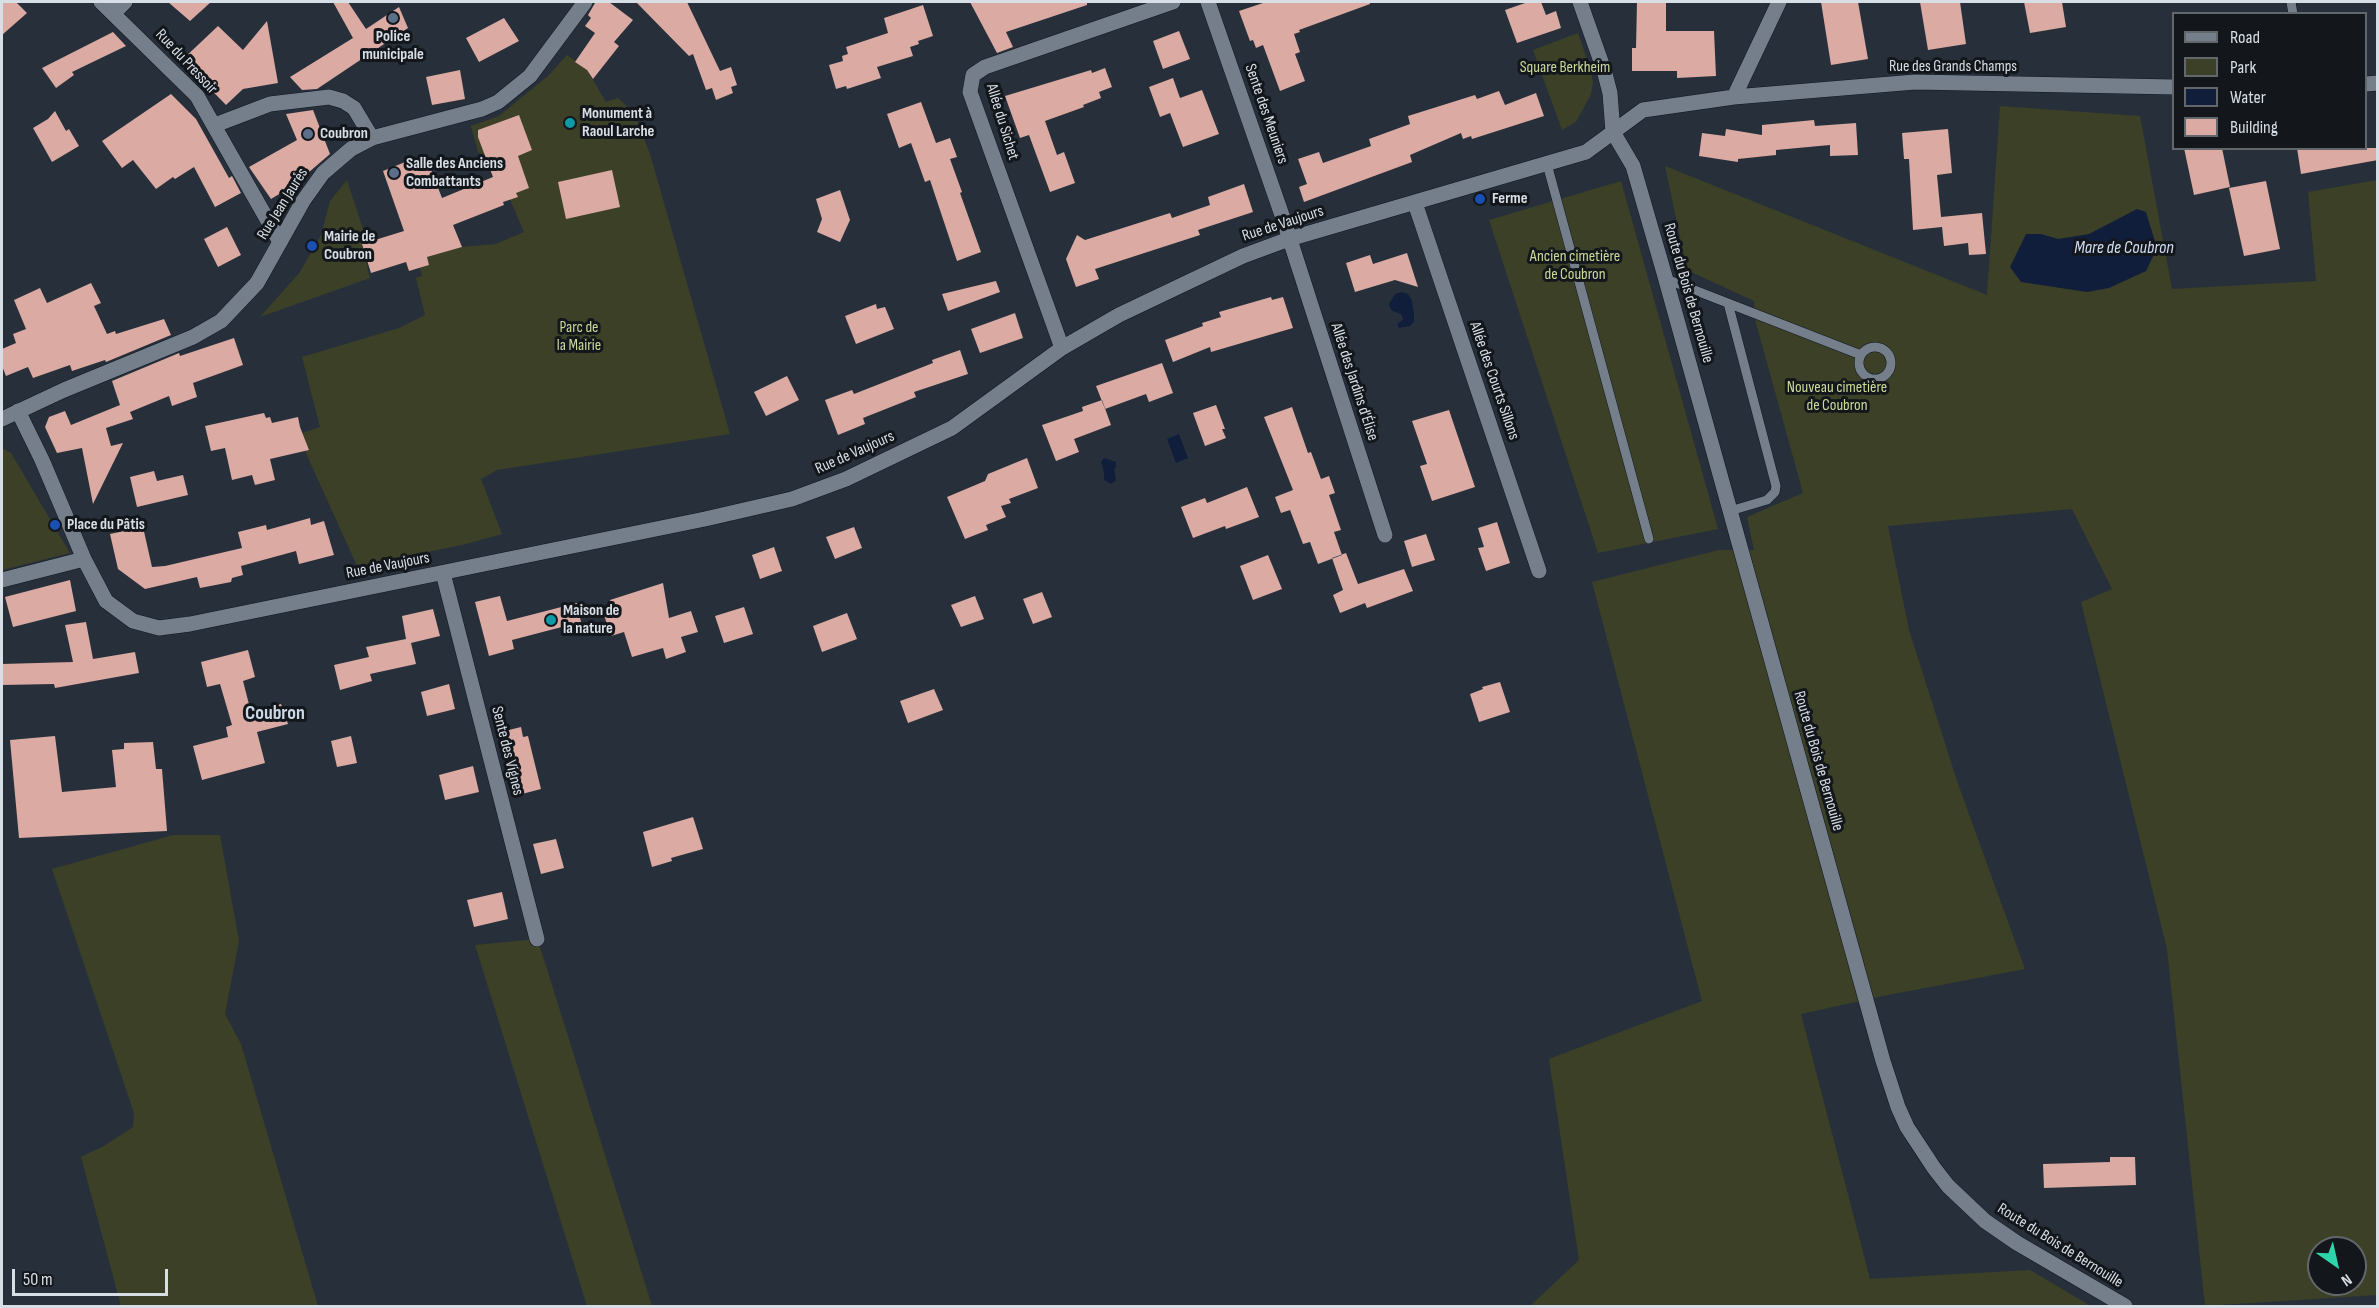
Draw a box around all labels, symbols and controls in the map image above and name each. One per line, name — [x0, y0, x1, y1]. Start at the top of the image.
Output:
marker: Police municipale — [386, 11, 400, 25]
legend — [2172, 12, 2367, 150]
street label: Rue du Pressoir — [151, 25, 221, 99]
place label: Police municipale — [362, 27, 424, 65]
text: Road — [2230, 27, 2260, 48]
street label: Rue des Grands Champs — [1889, 57, 2017, 77]
text: Park — [2230, 57, 2256, 78]
park label: Square Berkheim — [1520, 58, 1610, 78]
street label: Sente des Meuniers — [1240, 62, 1292, 166]
street label: Allée du Sichet — [981, 82, 1023, 162]
text: Water — [2230, 87, 2266, 108]
place label: Monument à Raoul Larche — [582, 104, 654, 142]
marker: Monument à Raoul Larche — [563, 116, 577, 130]
text: Building — [2230, 117, 2278, 138]
place label: Coubron — [320, 124, 368, 144]
marker: Coubron — [301, 127, 315, 141]
place label: Salle des Anciens Combattants — [406, 154, 503, 192]
street label: Rue Jean Jaurès — [253, 165, 313, 243]
marker: Salle des Anciens Combattants — [387, 166, 401, 180]
place label: Ferme — [1492, 189, 1528, 209]
marker: Ferme — [1473, 192, 1487, 206]
street label: Rue de Vaujours — [1240, 202, 1326, 246]
street label: Route du Bois de Bernouille — [1659, 221, 1717, 365]
place label: Mairie de Coubron — [324, 227, 375, 265]
water label: Mare de Coubron — [2074, 237, 2174, 259]
marker: Mairie de Coubron — [305, 239, 319, 253]
park label: Ancien cimetière de Coubron — [1530, 247, 1620, 285]
park label: Parc de la Mairie — [557, 318, 601, 356]
street label: Allée des Courts Sillons — [1465, 319, 1523, 443]
street label: Allée des Jardins d'Élise — [1326, 321, 1382, 443]
park label: Nouveau cimetière de Coubron — [1787, 378, 1887, 416]
street label: Rue de Vaujours — [812, 427, 898, 479]
place label: Place du Pâtis — [67, 515, 145, 535]
marker: Place du Pâtis — [48, 518, 62, 532]
street label: Rue de Vaujours — [345, 549, 431, 583]
place label: Maison de la nature — [563, 601, 619, 639]
marker: Maison de la nature — [544, 613, 558, 627]
street label: Route du Bois de Bernouille — [1789, 689, 1847, 833]
district label: Coubron — [245, 702, 305, 726]
street label: Sente des Vignes — [487, 705, 527, 797]
street label: Route du Bois de Bernouille — [1994, 1200, 2126, 1292]
north arrow — [2307, 1236, 2367, 1296]
scale bar — [15, 1257, 171, 1295]
text: 50 m — [23, 1269, 53, 1290]
text: N — [2337, 1269, 2355, 1290]

